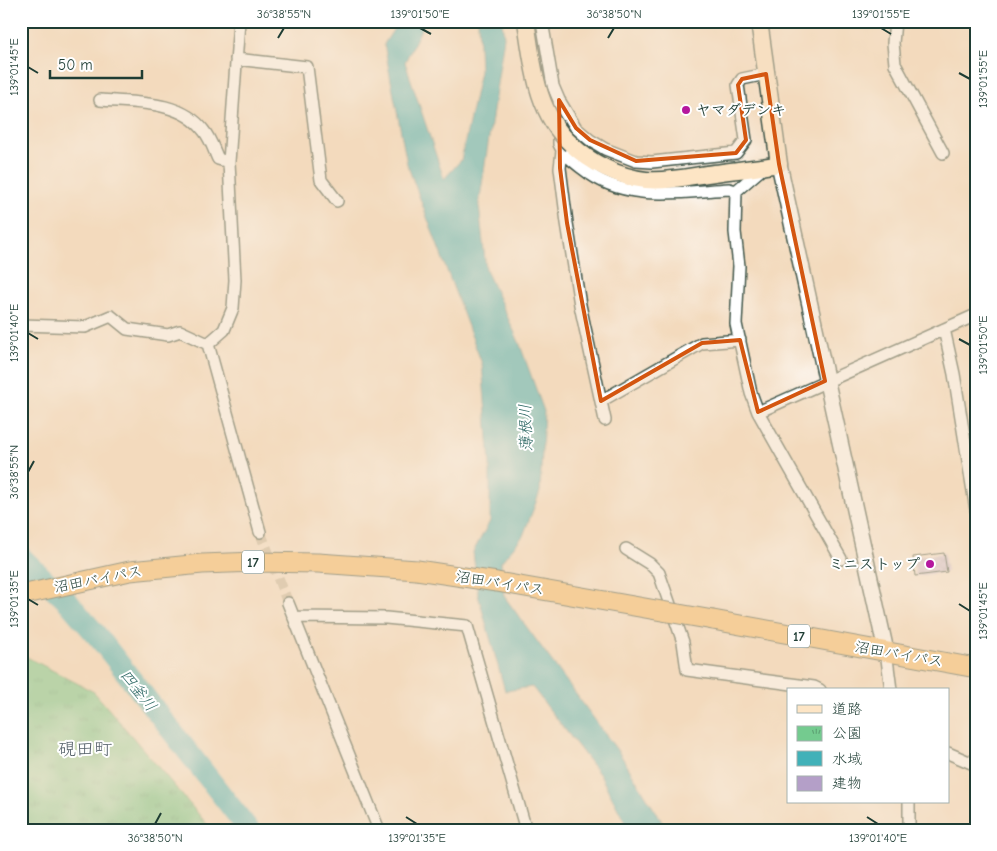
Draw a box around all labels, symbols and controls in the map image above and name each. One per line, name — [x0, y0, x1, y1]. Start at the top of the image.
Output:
text: 36°38'55"N — [257, 7, 311, 21]
text: 139°01'50"E — [391, 7, 449, 21]
text: 36°38'50"N — [586, 7, 642, 21]
text: 139°01'55"E — [852, 7, 910, 21]
text: 139°01'45"E — [7, 38, 21, 96]
scale bar — [50, 48, 142, 80]
text: 139°01'55"E — [976, 50, 990, 108]
text: 50 m — [58, 56, 93, 74]
place label: ヤマダデンキ — [696, 101, 786, 119]
marker: ヤマダデンキ — [680, 104, 692, 116]
text: 139°01'40"E — [7, 304, 21, 362]
text: 139°01'50"E — [976, 316, 990, 374]
water label: 薄根川 — [516, 404, 536, 452]
text: 36°38'55"N — [7, 445, 21, 499]
road number: 17 — [242, 550, 264, 574]
place label: ミニストップ — [828, 555, 920, 573]
marker: ミニストップ — [924, 558, 936, 570]
street label: 沼田バイパス — [52, 562, 144, 596]
street label: 沼田バイパス — [454, 567, 546, 599]
text: 139°01'35"E — [7, 570, 21, 628]
text: 139°01'45"E — [976, 582, 990, 640]
road number: 17 — [788, 624, 810, 648]
street label: 沼田バイパス — [853, 637, 945, 671]
water label: 四釜川 — [116, 666, 160, 715]
legend — [787, 688, 950, 804]
text: 道路 — [832, 700, 862, 718]
text: 公園 — [832, 724, 862, 742]
district label: 硯田町 — [58, 739, 112, 760]
text: 水域 — [832, 750, 862, 768]
text: 建物 — [832, 774, 862, 792]
text: 36°38'50"N — [127, 831, 183, 845]
text: 139°01'35"E — [388, 831, 446, 845]
text: 139°01'40"E — [849, 831, 907, 845]

